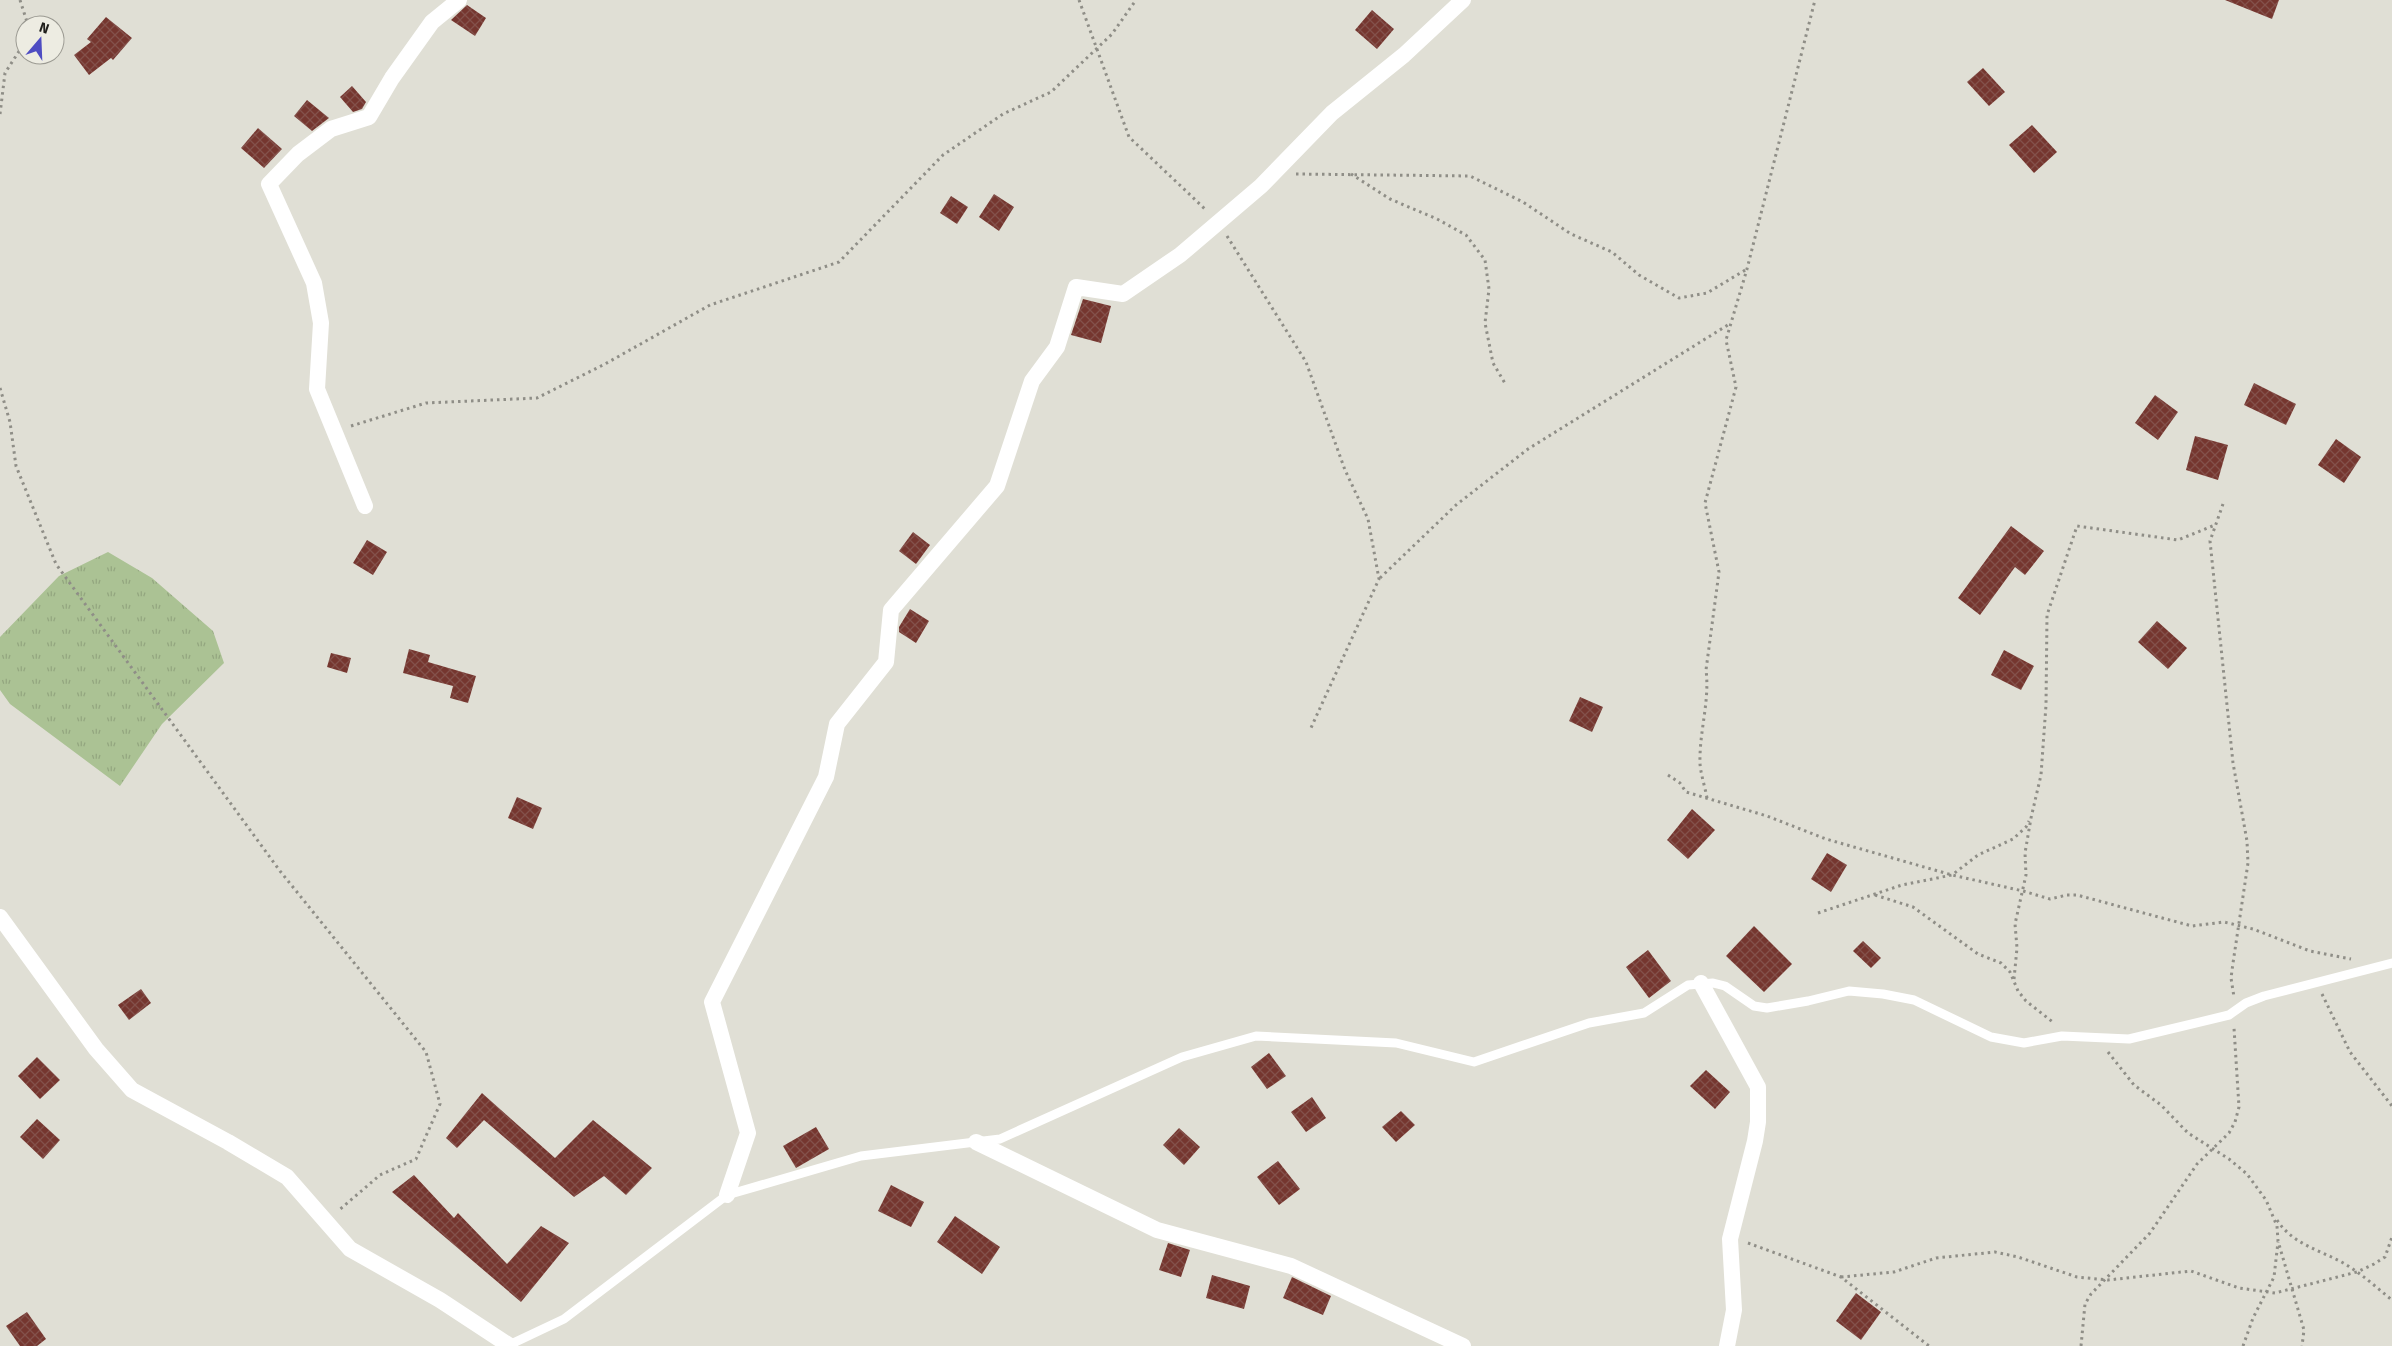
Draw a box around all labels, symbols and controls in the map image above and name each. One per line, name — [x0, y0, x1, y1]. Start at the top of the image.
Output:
north arrow — [15, 15, 65, 65]
text: N — [37, 19, 51, 38]

